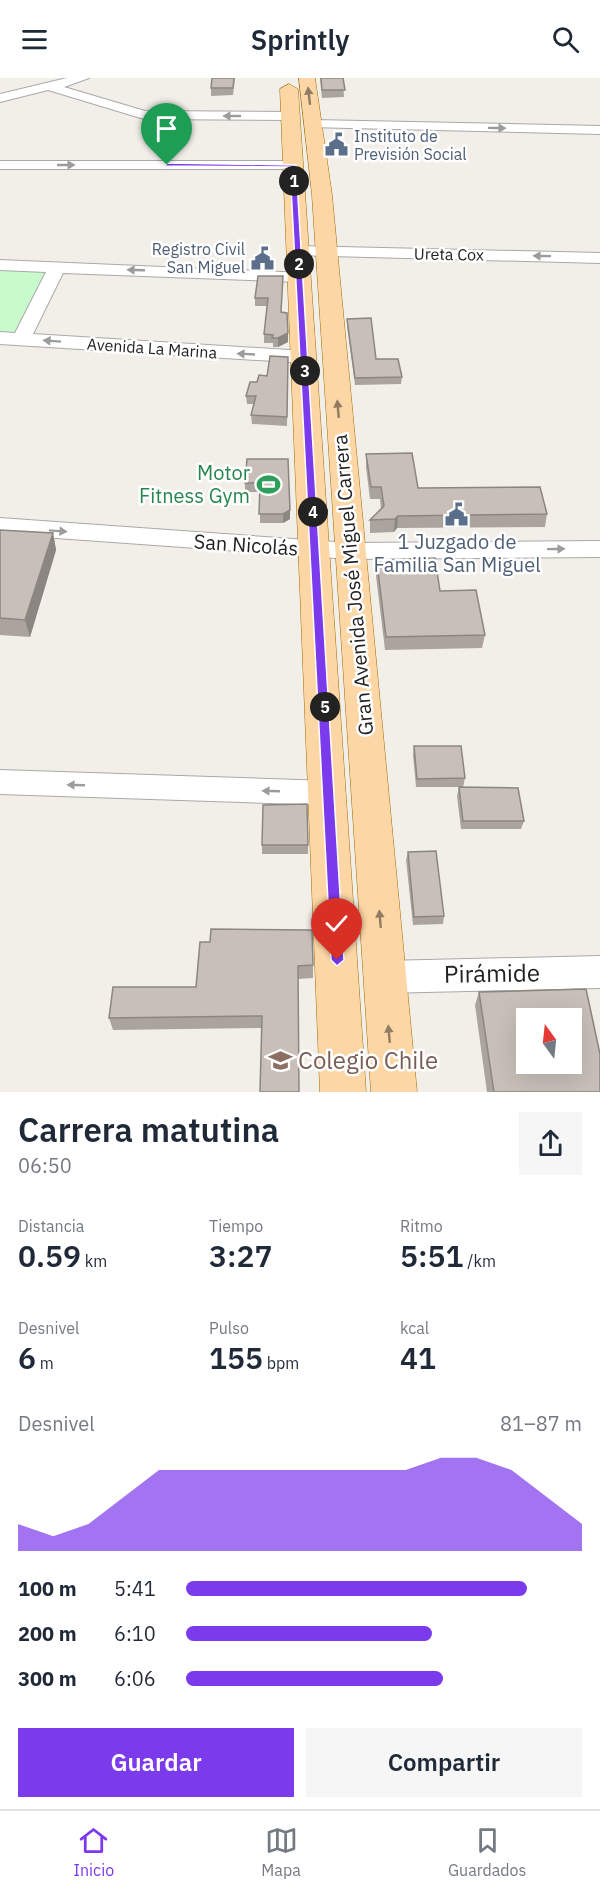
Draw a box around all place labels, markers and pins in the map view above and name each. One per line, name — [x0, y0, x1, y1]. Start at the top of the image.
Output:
pin — [141, 103, 192, 165]
place label: Instituto de Previsión Social — [354, 126, 467, 164]
public building icon: Instituto de Previsión Social — [323, 132, 349, 158]
pin: 1 — [279, 166, 309, 196]
place label: Registro Civil San Miguel — [152, 239, 245, 277]
public building icon: Registro Civil San Miguel — [250, 245, 276, 271]
pin: 2 — [284, 249, 314, 279]
pin: 3 — [290, 356, 320, 386]
place label: Motor Fitness Gym — [139, 459, 250, 509]
sports icon: Motor Fitness Gym — [255, 472, 281, 498]
pin: 4 — [298, 497, 328, 527]
public building icon: 1 Juzgado de Familia San Miguel — [444, 501, 470, 527]
place label: 1 Juzgado de Familia San Miguel — [373, 528, 541, 578]
pin: 5 — [310, 692, 340, 722]
pin — [311, 898, 362, 960]
place label: Colegio Chile — [298, 1044, 438, 1076]
school or university icon: Colegio Chile — [267, 1048, 293, 1074]

